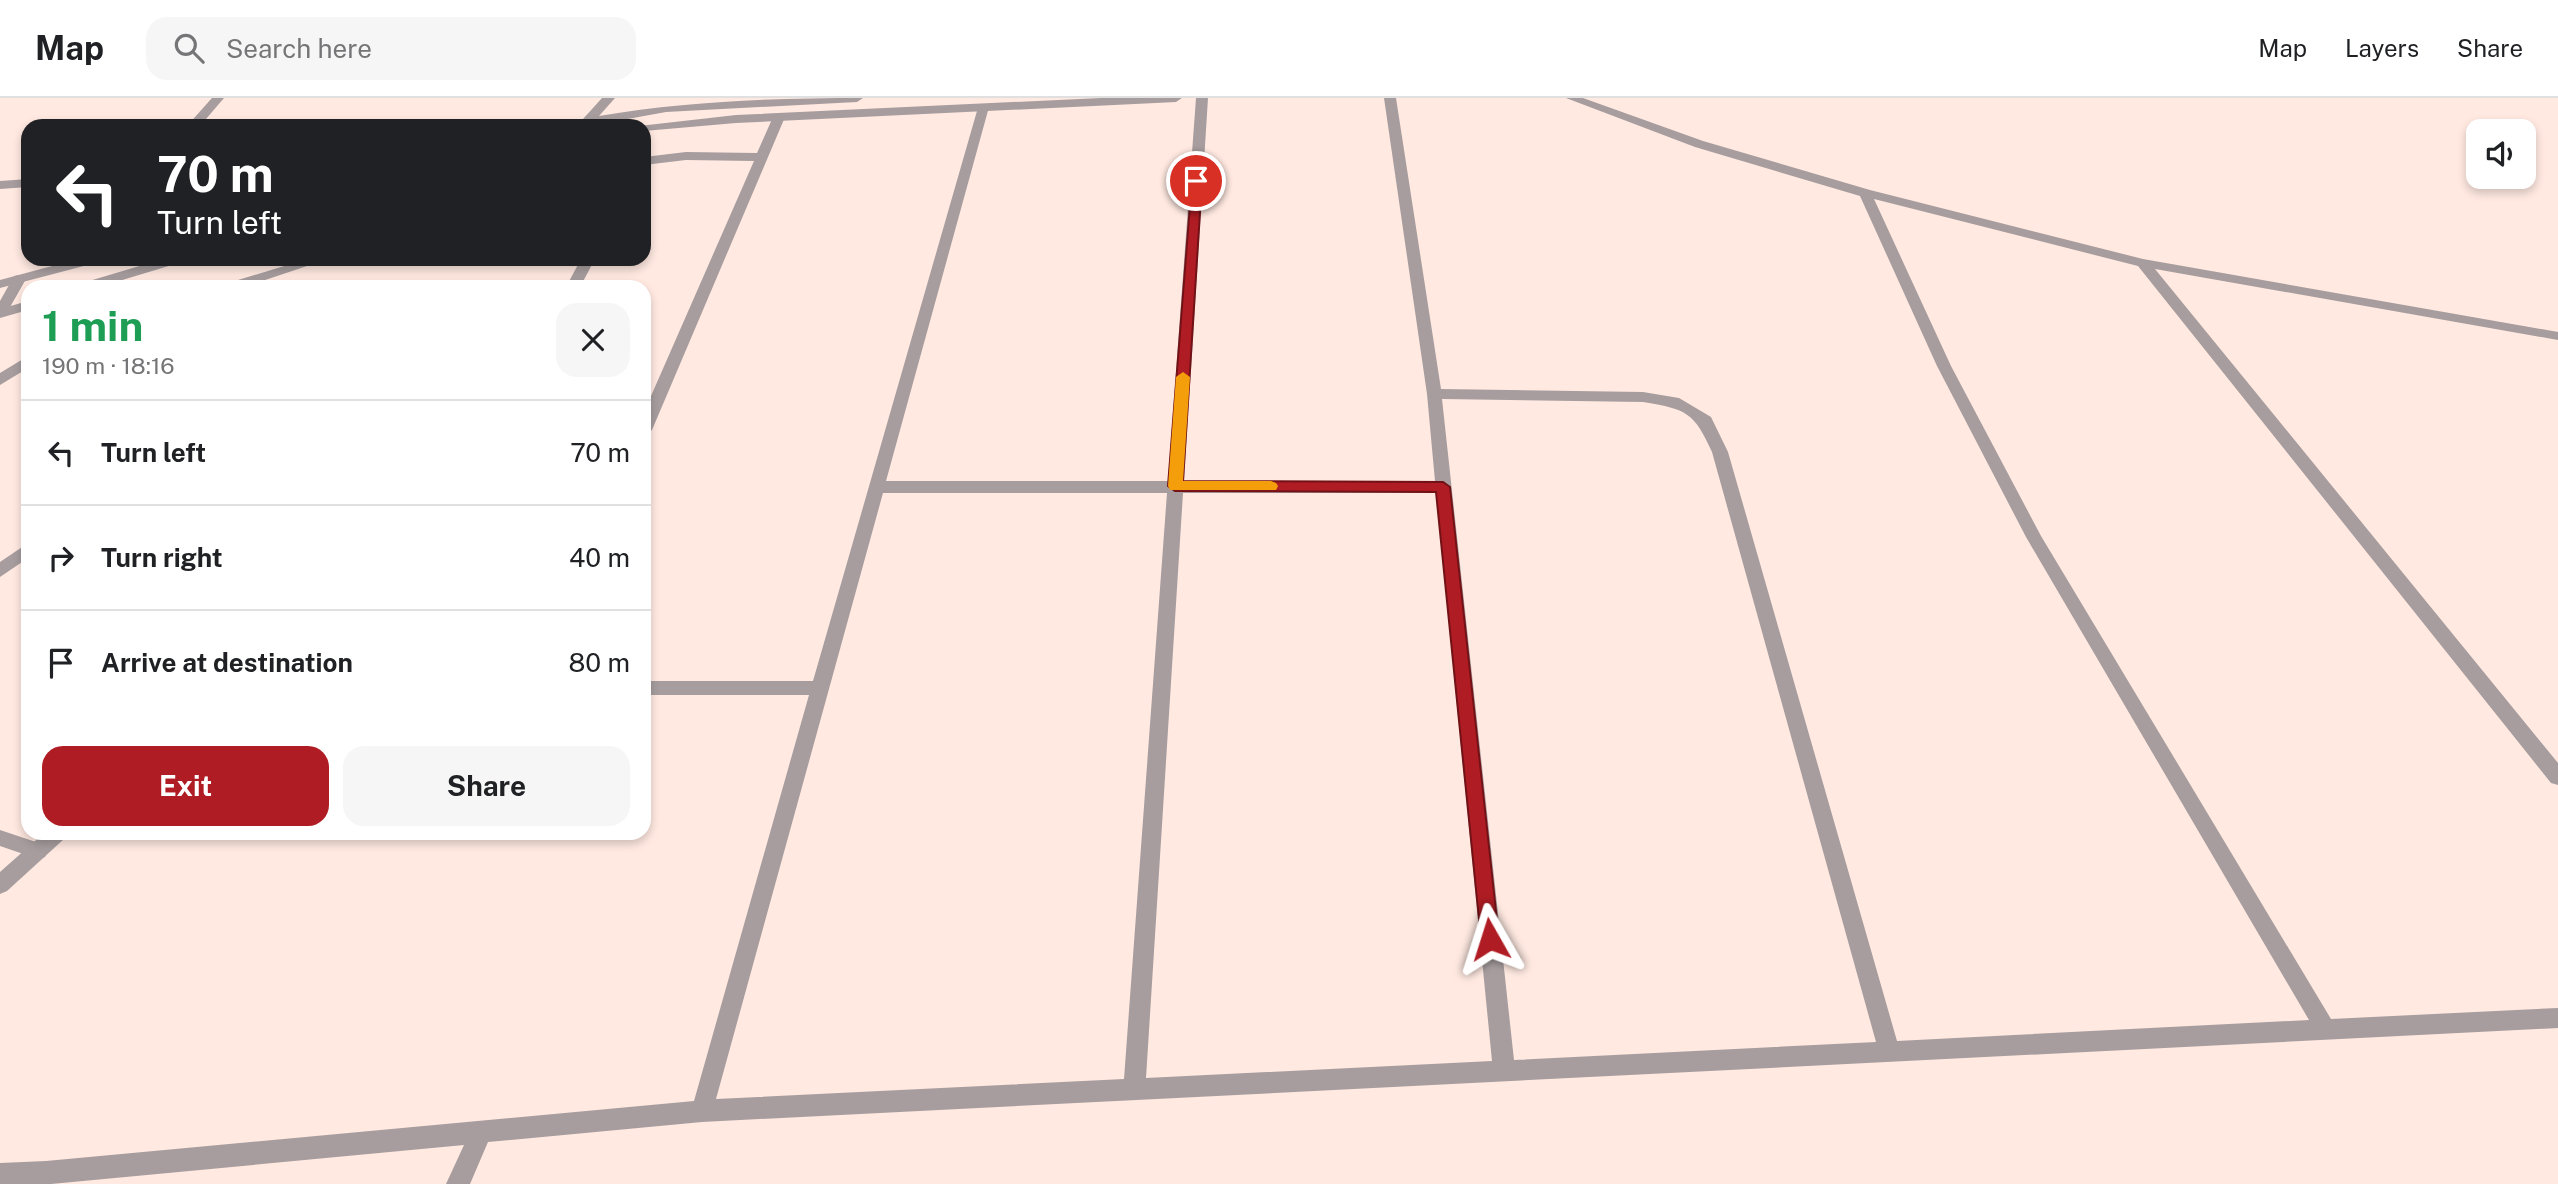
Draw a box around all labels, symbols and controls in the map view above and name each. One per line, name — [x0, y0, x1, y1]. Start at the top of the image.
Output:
search box — [146, 17, 636, 80]
text: Map — [35, 29, 104, 67]
icon: search — [170, 29, 208, 67]
text: Search here — [226, 33, 372, 64]
text: Map — [2258, 34, 2307, 62]
text: Layers — [2345, 34, 2419, 62]
text: Share — [2457, 34, 2523, 62]
map controls — [2466, 119, 2536, 189]
button: sound — [2466, 119, 2536, 189]
text: 70 m — [157, 145, 274, 203]
icon: left — [42, 147, 133, 238]
pin — [1166, 151, 1226, 211]
icon: arrive — [1177, 162, 1215, 200]
text: Turn left — [157, 204, 282, 241]
text: 1 min — [42, 301, 143, 350]
button: close — [556, 303, 630, 377]
text: 190 m · 18:16 — [42, 352, 175, 379]
icon: left — [42, 434, 80, 472]
text: Turn left — [101, 437, 206, 468]
text: 70 m — [570, 437, 630, 468]
icon: right — [42, 539, 80, 577]
text: Turn right — [101, 542, 223, 573]
text: 40 m — [569, 542, 630, 573]
icon: arrive — [42, 644, 80, 682]
text: Arrive at destination — [101, 647, 353, 678]
text: 80 m — [569, 647, 630, 678]
button: Exit — [42, 746, 329, 826]
button: Share — [343, 746, 630, 826]
position arrow — [1453, 902, 1527, 976]

